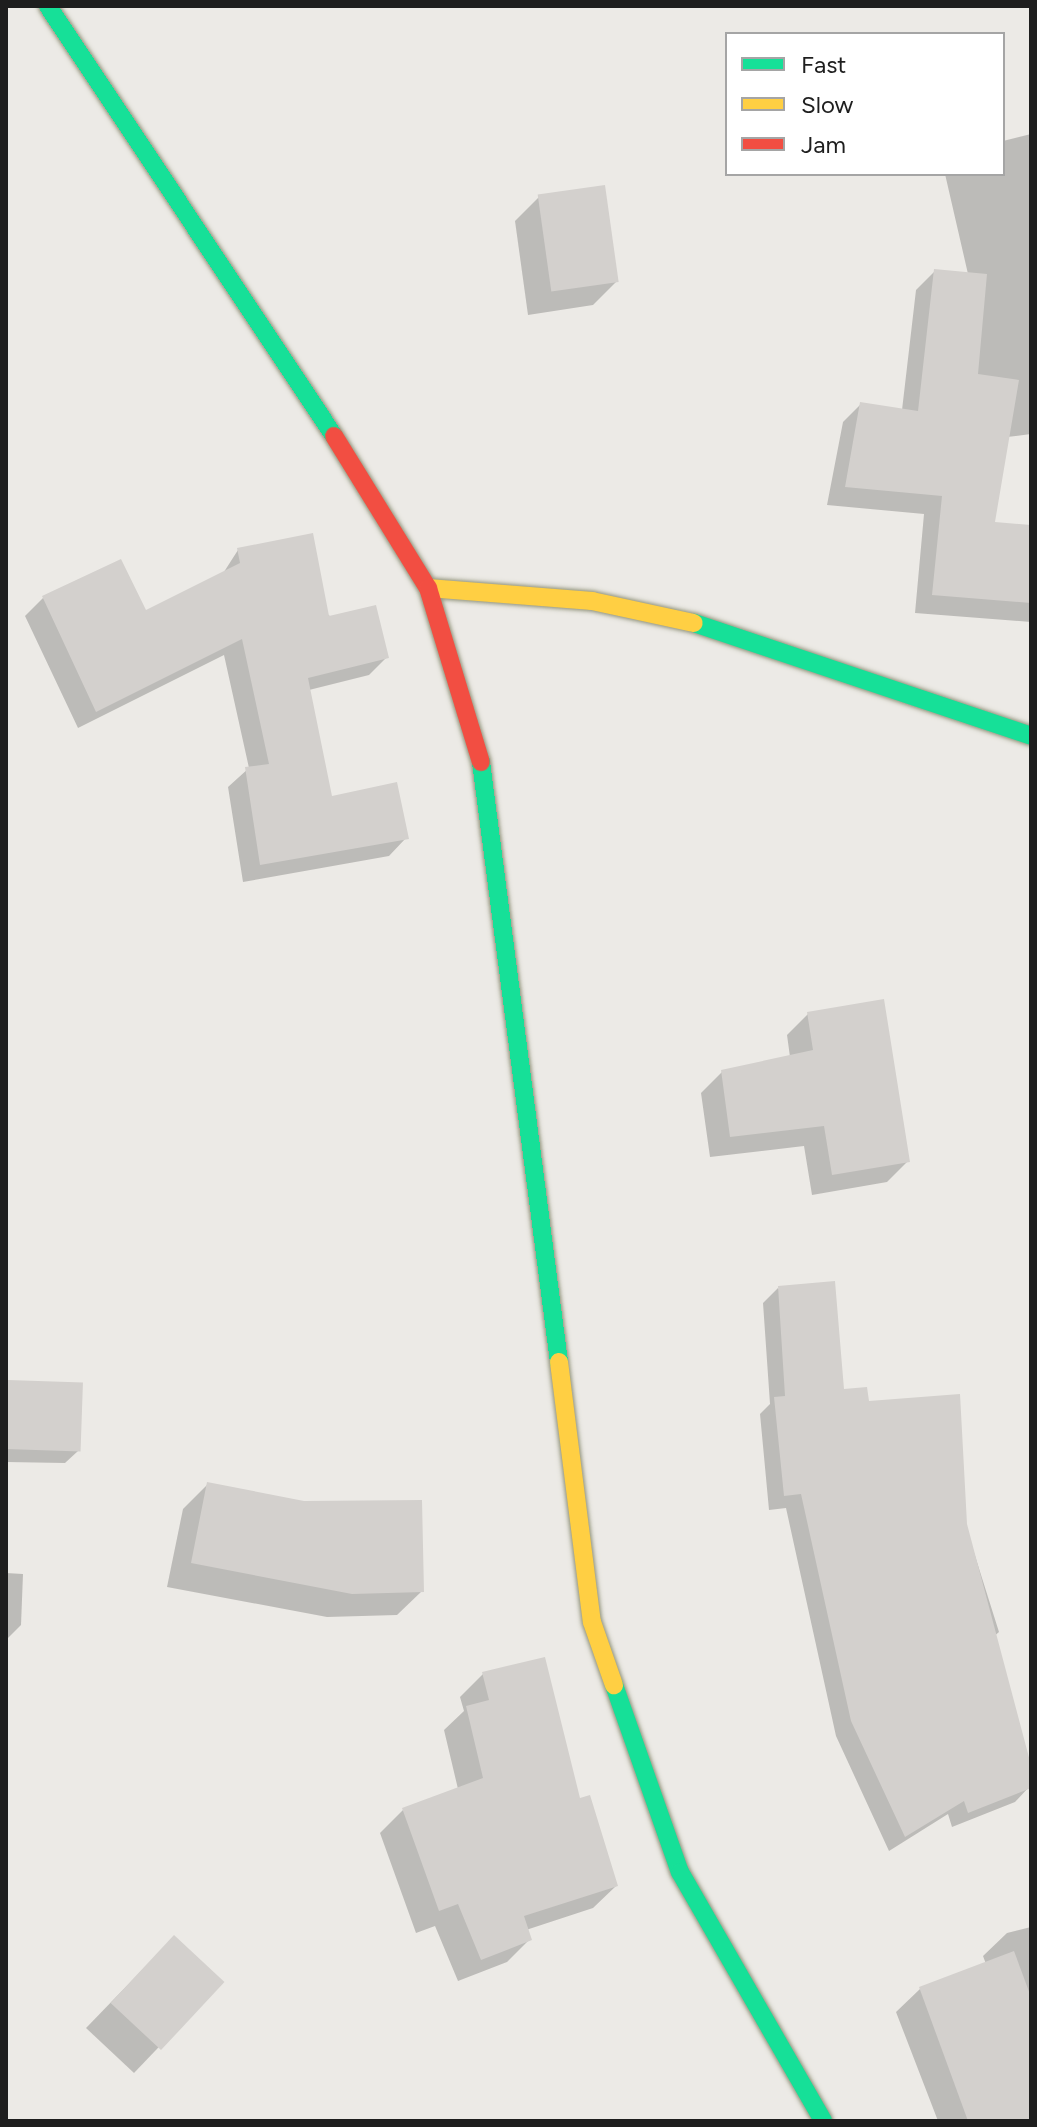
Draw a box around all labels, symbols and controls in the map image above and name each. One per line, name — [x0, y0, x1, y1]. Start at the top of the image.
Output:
legend — [725, 32, 1005, 176]
text: Fast — [801, 50, 846, 79]
text: Slow — [801, 90, 853, 119]
text: Jam — [801, 130, 846, 159]

